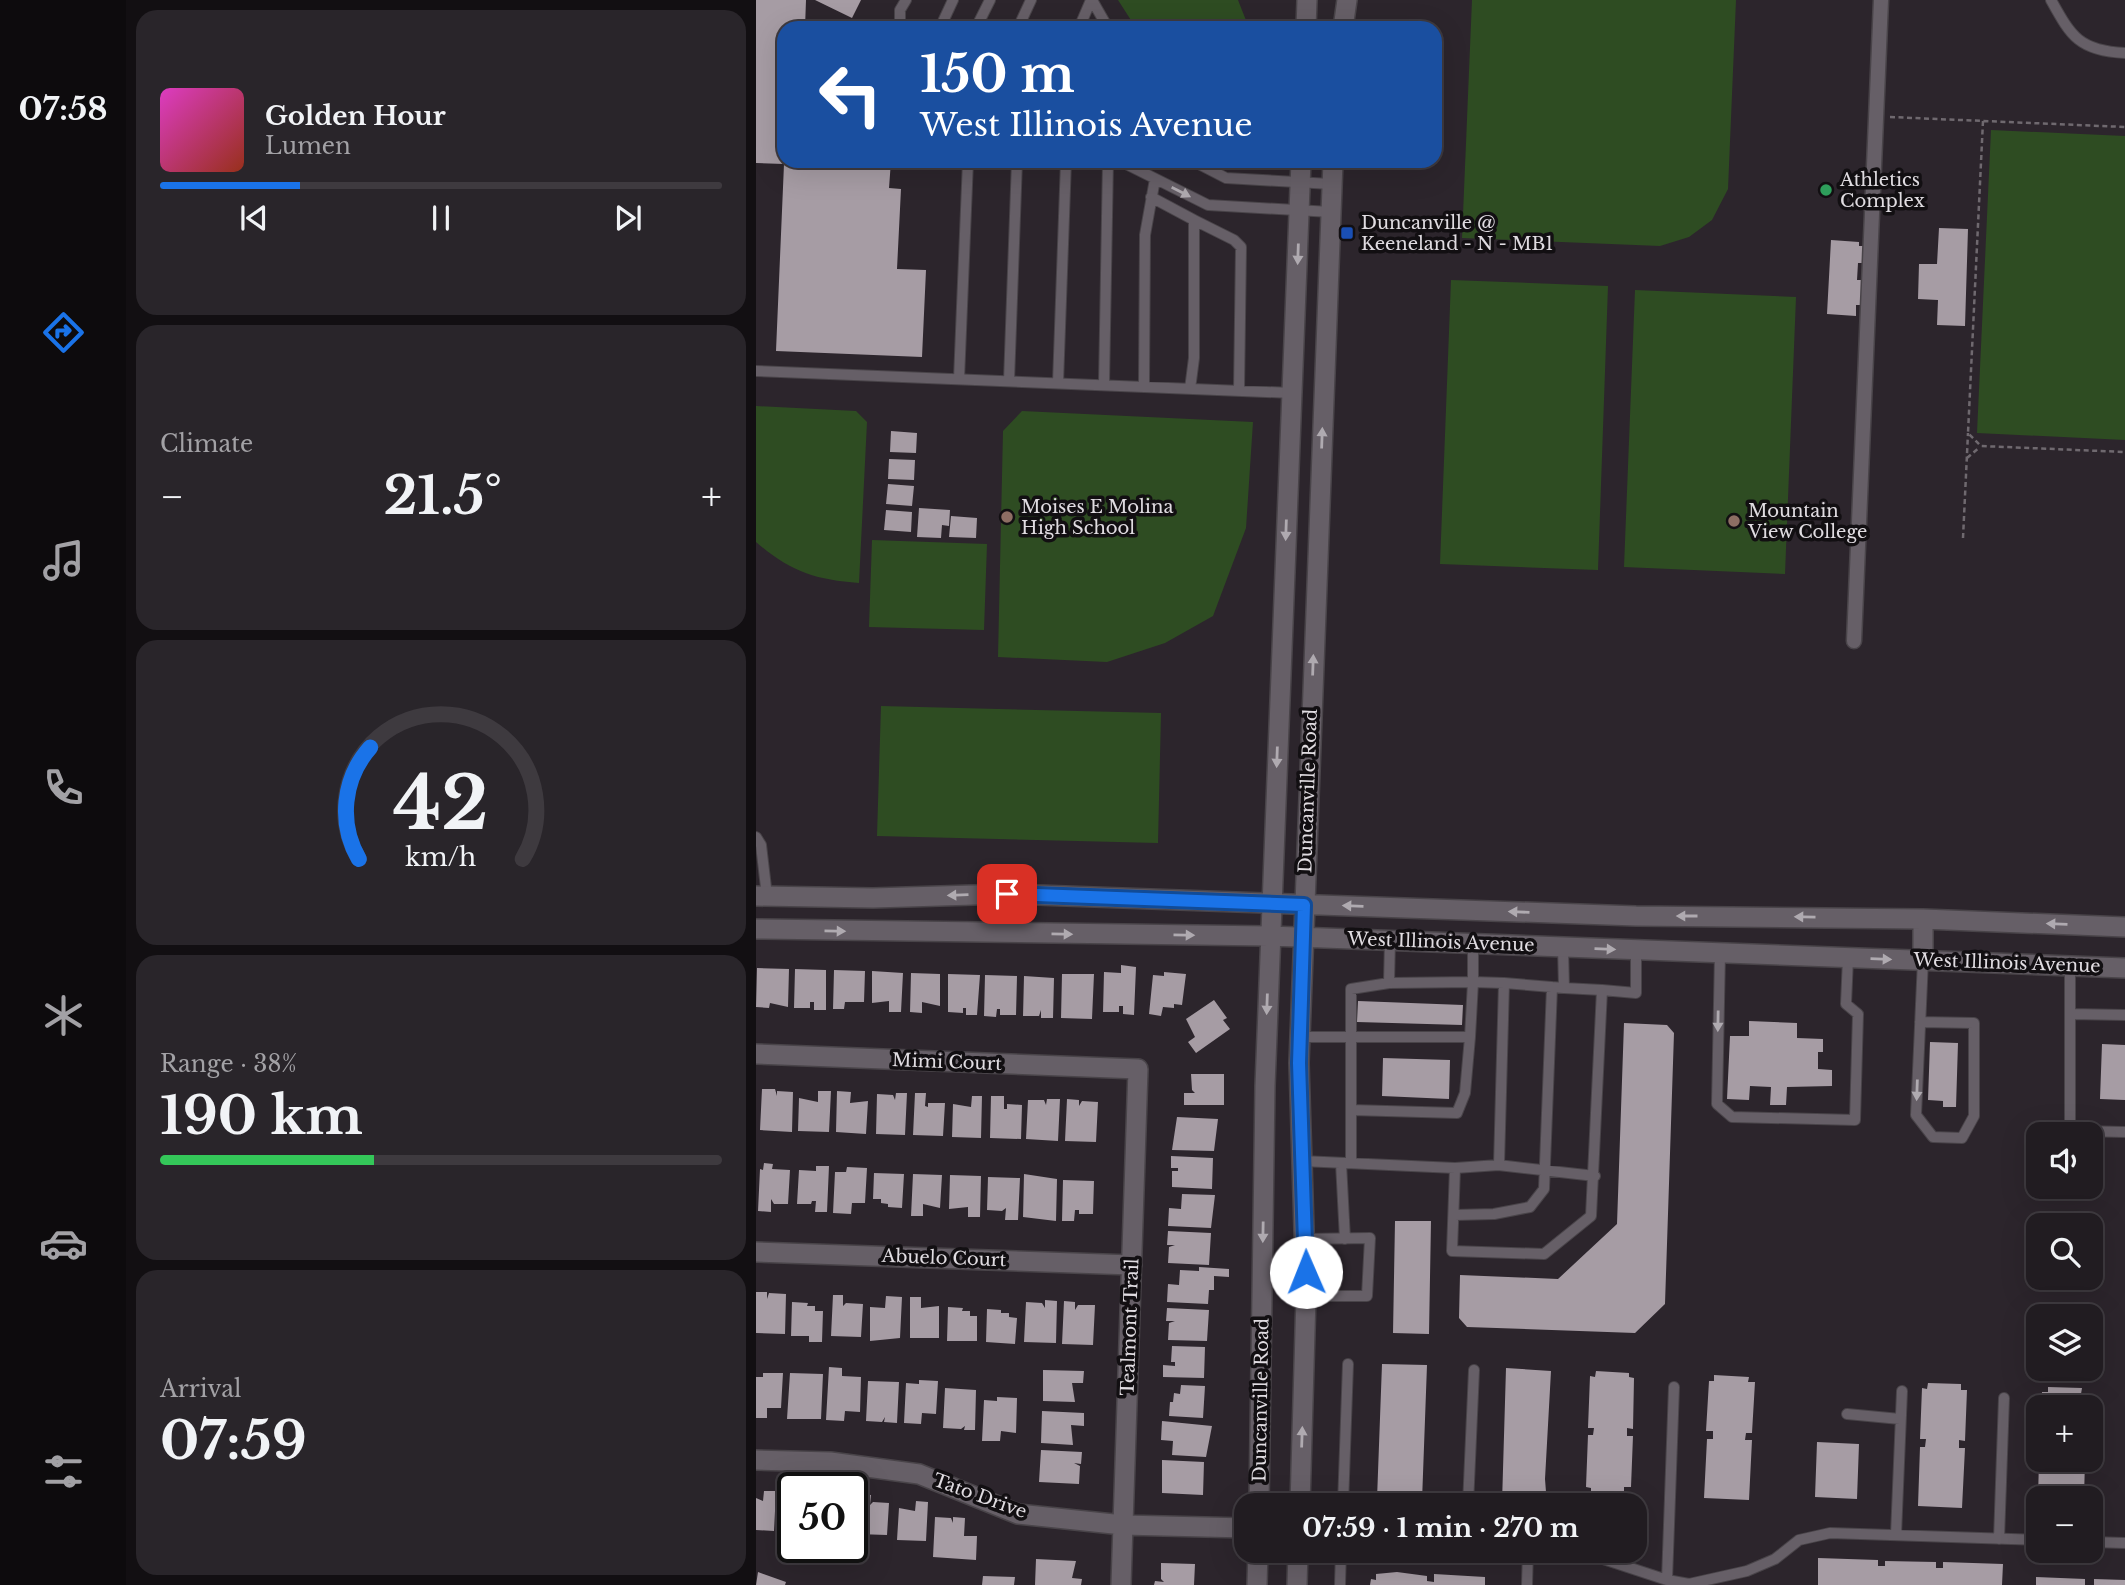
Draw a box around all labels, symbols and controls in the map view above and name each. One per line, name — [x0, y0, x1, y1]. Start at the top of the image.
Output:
text: 150 m — [920, 44, 1075, 105]
icon: left — [805, 49, 896, 140]
text: 07:58 — [18, 89, 108, 129]
text: Golden Hour — [265, 100, 446, 132]
text: West Illinois Avenue — [920, 105, 1252, 145]
text: Lumen — [265, 132, 351, 160]
place label: Athletics Complex — [1839, 169, 1925, 212]
marker: Athletics Complex — [1818, 182, 1834, 198]
one-way arrow — [1171, 186, 1191, 197]
icon: previous — [235, 199, 273, 237]
icon: pause — [422, 199, 460, 237]
icon: next — [609, 199, 647, 237]
place label: Duncanville @ Keeneland - N - MB1 — [1361, 212, 1553, 255]
marker: Duncanville @ Keeneland - N - MB1 — [1339, 225, 1355, 241]
one-way arrow — [1292, 243, 1303, 265]
icon: directions — [39, 308, 88, 357]
one-way arrow — [1317, 427, 1328, 449]
text: Climate — [160, 430, 253, 458]
text: 21.5° — [383, 464, 502, 528]
text: − — [160, 473, 184, 520]
text: + — [701, 473, 722, 520]
place label: Moises E Molina High School — [1021, 496, 1173, 539]
place label: Mountain View College — [1747, 500, 1867, 543]
marker: Moises E Molina High School — [999, 509, 1015, 525]
marker: Mountain View College — [1726, 513, 1742, 529]
one-way arrow — [1281, 519, 1292, 541]
icon: music — [39, 536, 88, 585]
one-way arrow — [1308, 654, 1319, 676]
street label: Duncanville Road — [1294, 709, 1322, 873]
one-way arrow — [1271, 746, 1282, 768]
text: 42 — [393, 758, 489, 849]
icon: phone — [39, 763, 88, 812]
text: km/h — [406, 841, 476, 872]
pin — [977, 864, 1037, 924]
icon: arrive — [988, 875, 1026, 913]
one-way arrow — [947, 890, 969, 901]
one-way arrow — [1342, 901, 1364, 912]
one-way arrow — [1508, 906, 1530, 918]
one-way arrow — [1676, 910, 1698, 922]
one-way arrow — [1794, 911, 1816, 923]
one-way arrow — [2046, 918, 2068, 930]
one-way arrow — [824, 925, 846, 936]
one-way arrow — [1051, 928, 1073, 939]
street label: West Illinois Avenue — [1346, 928, 1535, 956]
one-way arrow — [1173, 929, 1195, 941]
one-way arrow — [1594, 943, 1616, 954]
street label: West Illinois Avenue — [1912, 949, 2101, 977]
one-way arrow — [1870, 953, 1892, 964]
icon: climate — [39, 991, 88, 1040]
one-way arrow — [1262, 993, 1273, 1015]
one-way arrow — [1712, 1010, 1724, 1032]
street label: Mimi Court — [892, 1049, 1003, 1075]
text: Range · 38% — [160, 1050, 297, 1078]
one-way arrow — [1912, 1079, 1923, 1101]
text: 190 km — [160, 1084, 363, 1148]
map controls — [2026, 1122, 2103, 1563]
button: sound — [2026, 1122, 2103, 1199]
button: search — [2026, 1213, 2103, 1290]
icon: car — [39, 1219, 88, 1268]
one-way arrow — [1257, 1221, 1269, 1243]
position arrow — [1269, 1235, 1343, 1309]
street label: Abuelo Court — [880, 1245, 1007, 1271]
street label: Tealmont Trail — [1117, 1258, 1143, 1396]
button: layers — [2026, 1304, 2103, 1381]
street label: Duncanville Road — [1249, 1318, 1273, 1482]
text: Arrival — [160, 1375, 241, 1403]
button: + — [2026, 1395, 2103, 1472]
text: 07:59 — [160, 1409, 307, 1473]
one-way arrow — [1296, 1426, 1308, 1448]
icon: filters — [39, 1447, 88, 1496]
street label: Tato Drive — [930, 1469, 1030, 1523]
speed limit sign: 50 — [777, 1472, 868, 1563]
button: − — [2026, 1486, 2103, 1563]
text: 07:59 · 1 min · 270 m — [1302, 1512, 1579, 1544]

